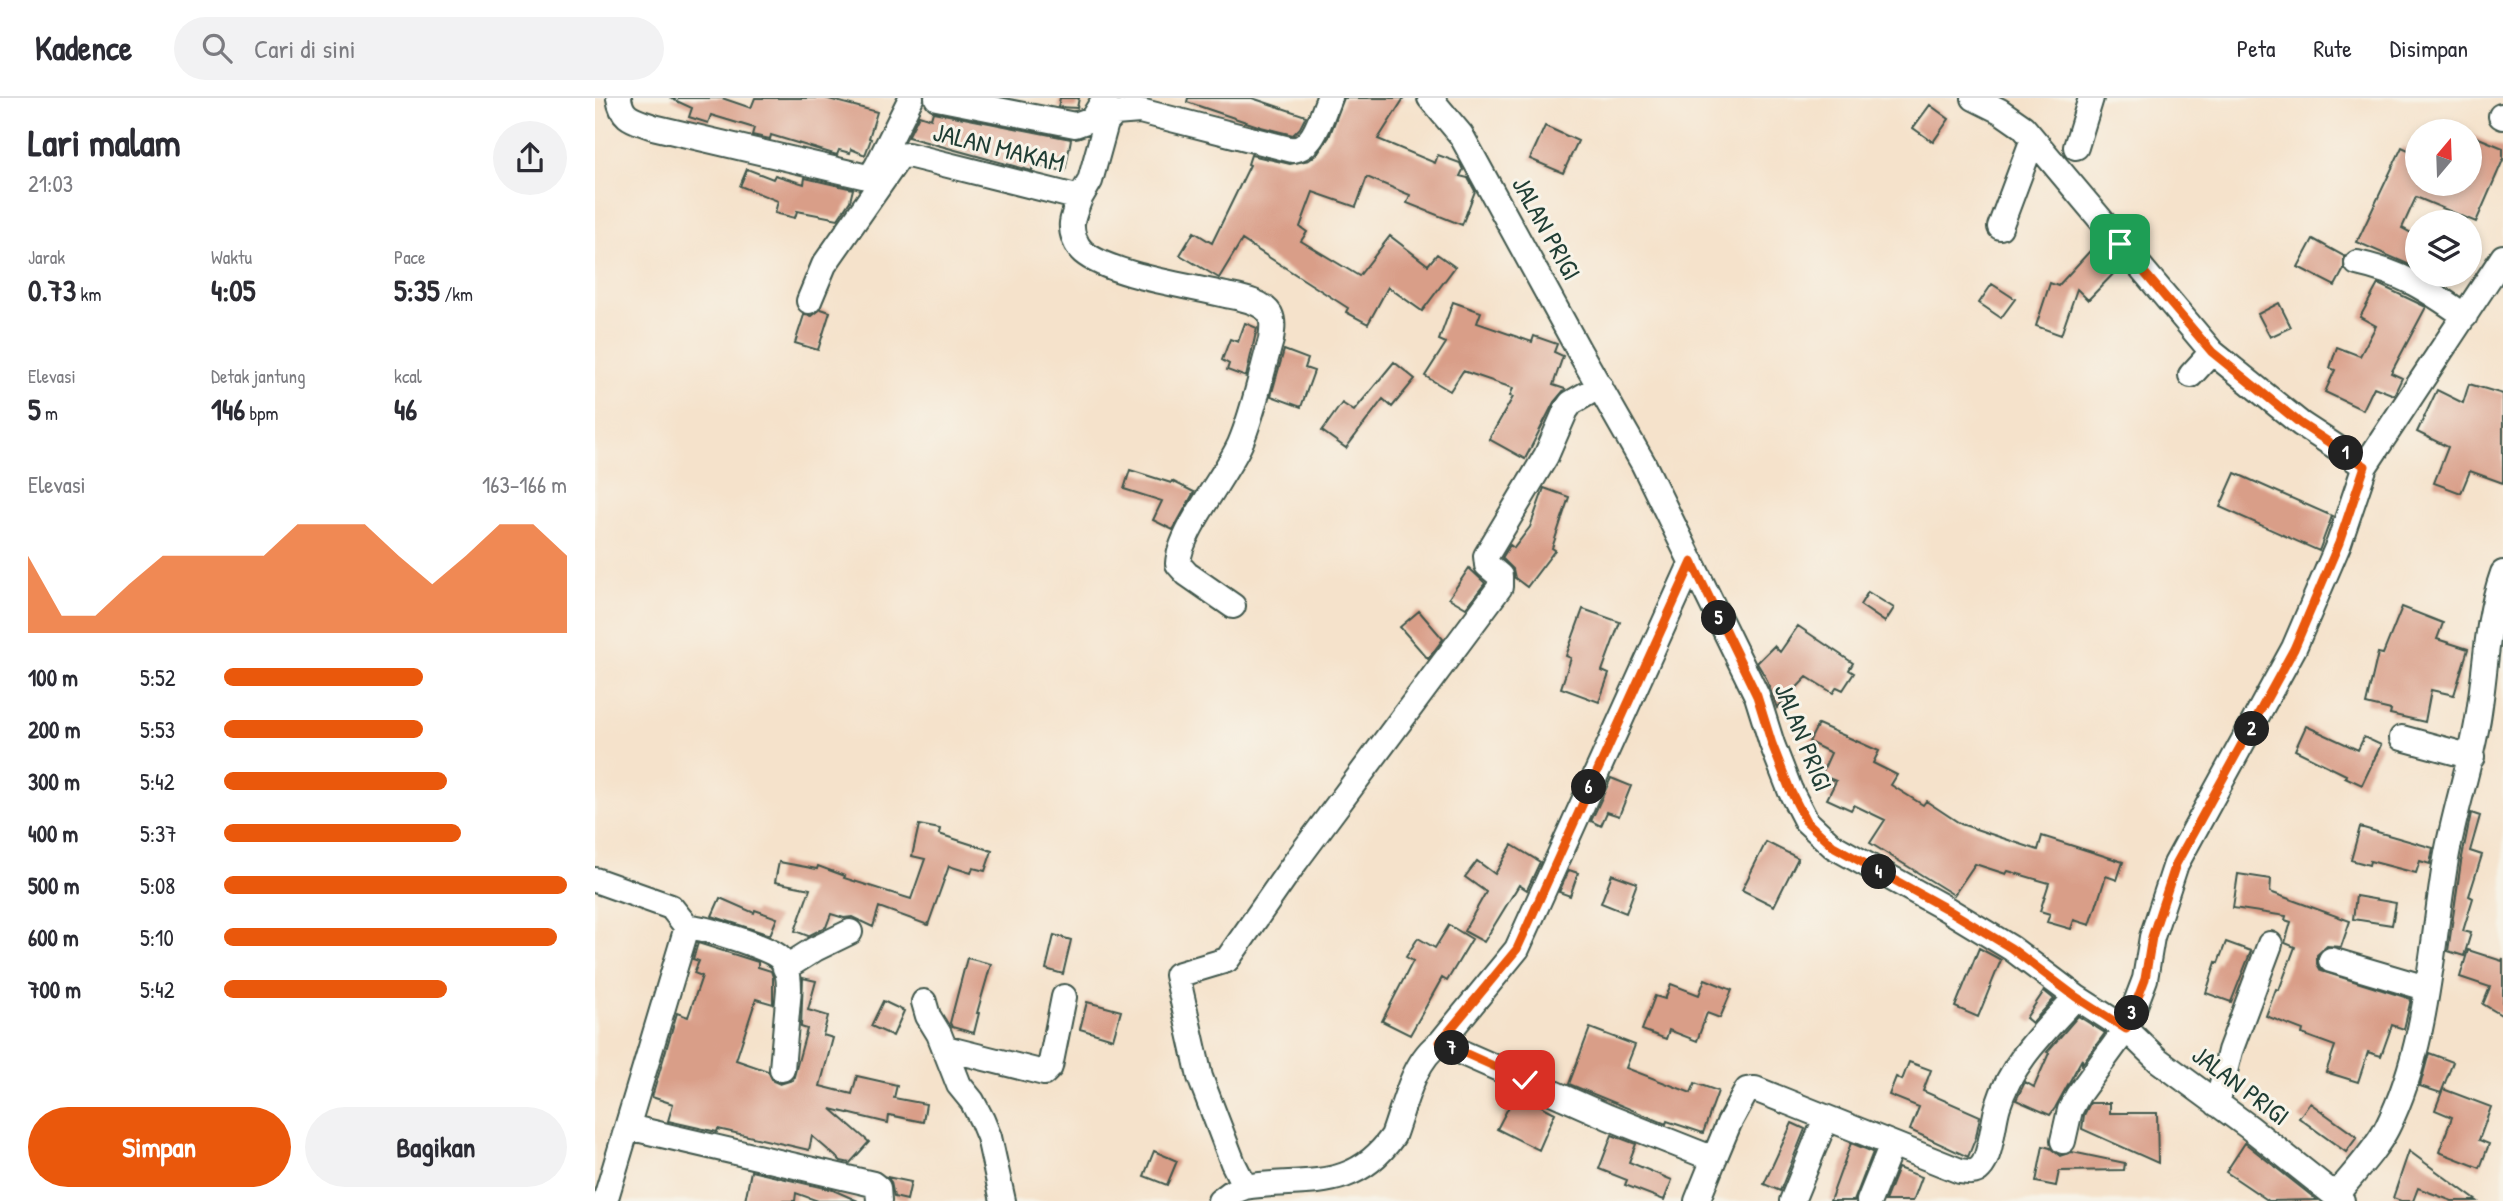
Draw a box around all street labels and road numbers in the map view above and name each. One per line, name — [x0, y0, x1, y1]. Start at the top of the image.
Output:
street label: JALAN MAKAM — [930, 114, 1068, 180]
street label: JALAN PRIGI — [1504, 170, 1590, 286]
street label: JALAN PRIGI — [1767, 678, 1841, 796]
street label: JALAN PRIGI — [2185, 1037, 2297, 1133]

